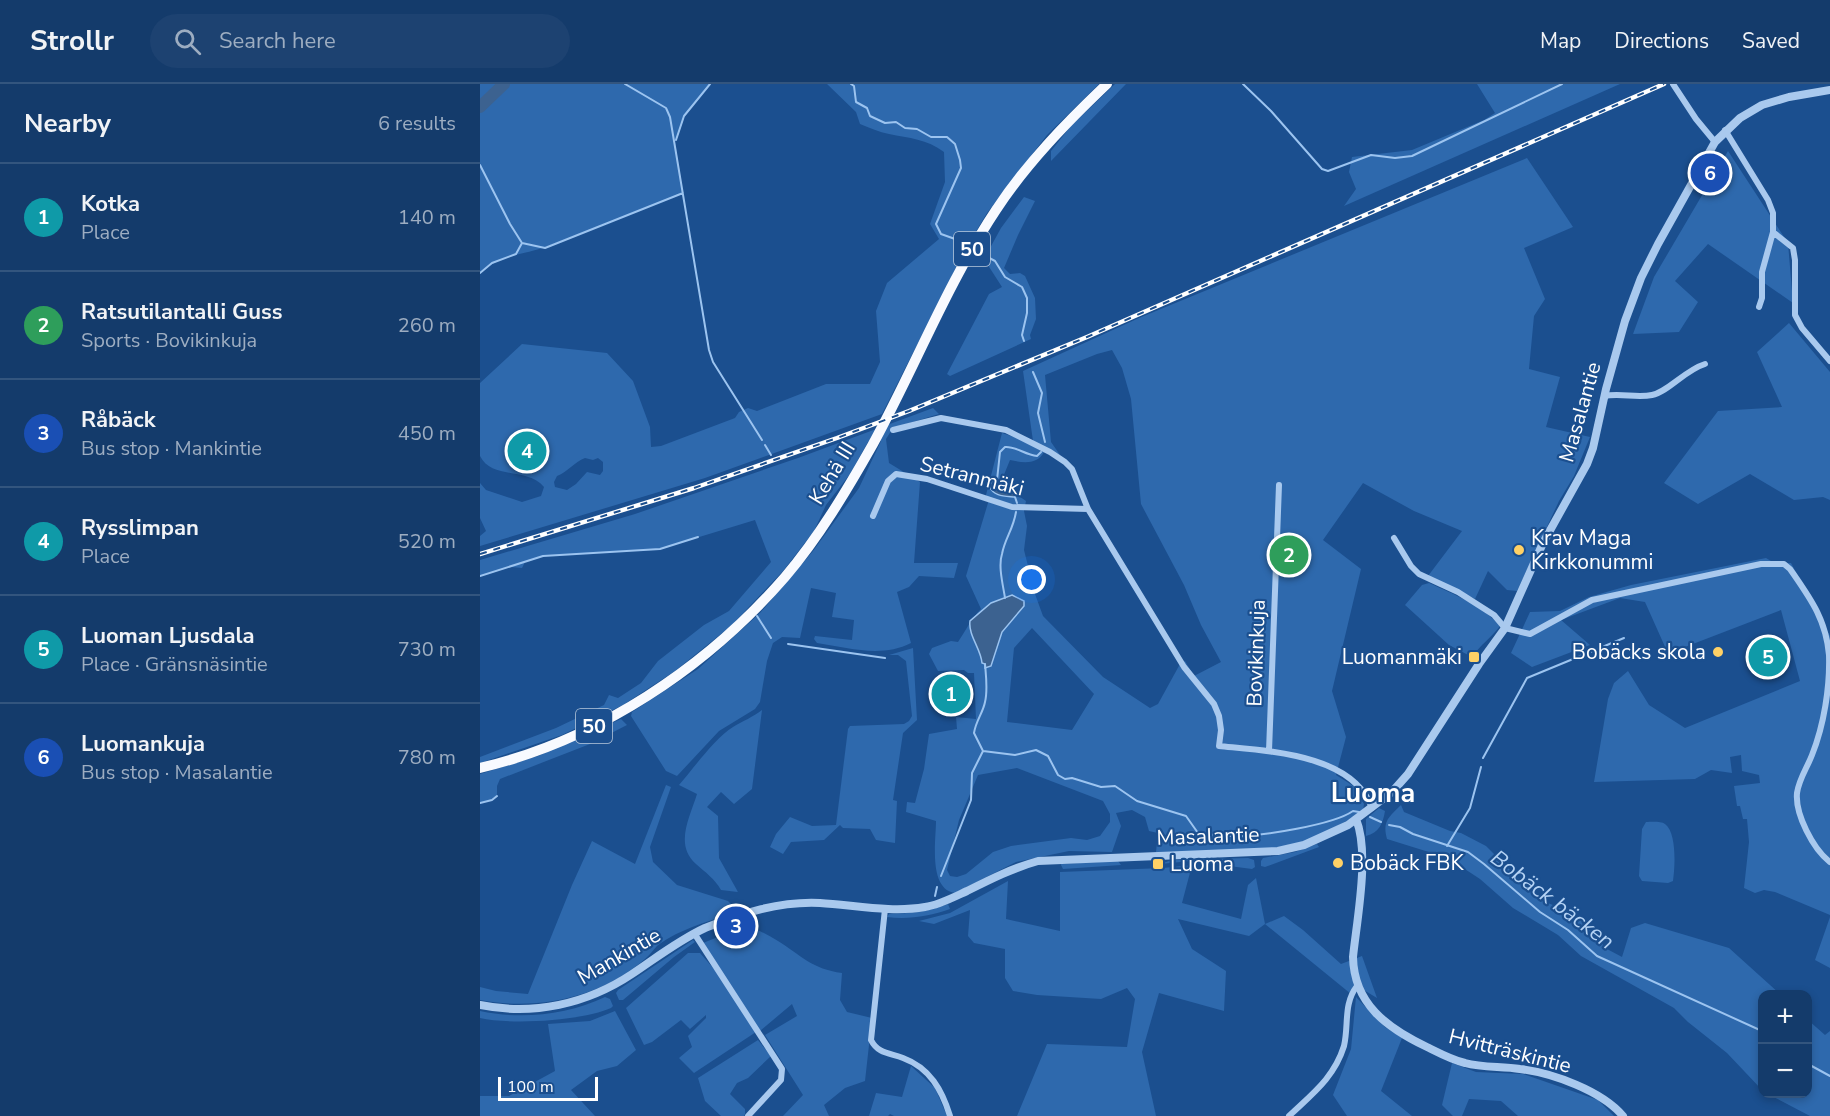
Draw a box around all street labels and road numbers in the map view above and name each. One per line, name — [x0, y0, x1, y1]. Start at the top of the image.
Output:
road number: 50 — [954, 232, 990, 266]
street label: Masalantie — [1552, 359, 1608, 465]
street label: Kehä III — [802, 436, 862, 510]
street label: Setranmäki — [917, 450, 1027, 502]
street label: Bovikinkuja — [1240, 599, 1272, 707]
road number: 50 — [576, 709, 612, 743]
street label: Masalantie — [1156, 820, 1260, 852]
street label: Mankintie — [572, 921, 666, 991]
street label: Hvitträskintie — [1446, 1022, 1574, 1080]

